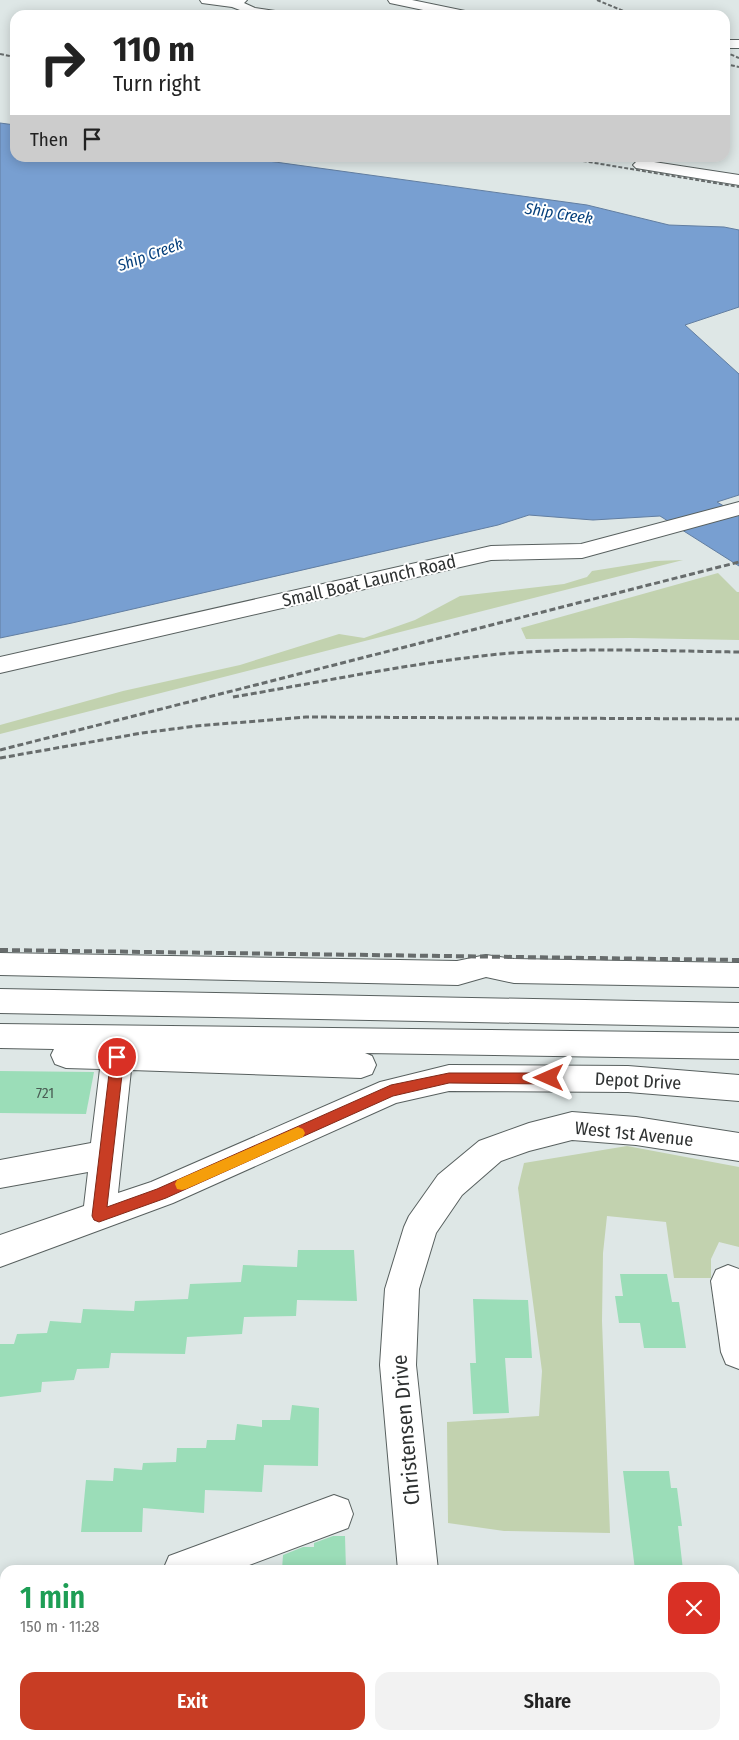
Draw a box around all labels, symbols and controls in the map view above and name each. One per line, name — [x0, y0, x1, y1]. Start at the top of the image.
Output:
text: 110 m — [113, 28, 195, 70]
icon: right — [30, 30, 95, 95]
text: Turn right — [113, 70, 201, 97]
icon: arrive — [78, 125, 106, 153]
text: Then — [30, 128, 68, 151]
water label: Ship Creek — [523, 199, 594, 228]
water label: Ship Creek — [114, 234, 186, 275]
street label: Small Boat Launch Road — [280, 550, 458, 612]
pin — [96, 1036, 138, 1078]
icon: arrive — [103, 1043, 131, 1071]
position arrow — [522, 1051, 574, 1103]
street label: Depot Drive — [594, 1068, 682, 1094]
house number: 721 — [36, 1084, 54, 1102]
street label: West 1st Avenue — [574, 1117, 694, 1151]
street label: Christensen Drive — [386, 1354, 426, 1506]
text: 1 min — [20, 1580, 85, 1616]
button: close — [668, 1582, 720, 1634]
text: 150 m · 11:28 — [20, 1617, 100, 1636]
button: Exit — [20, 1672, 365, 1730]
button: Share — [375, 1672, 720, 1730]

